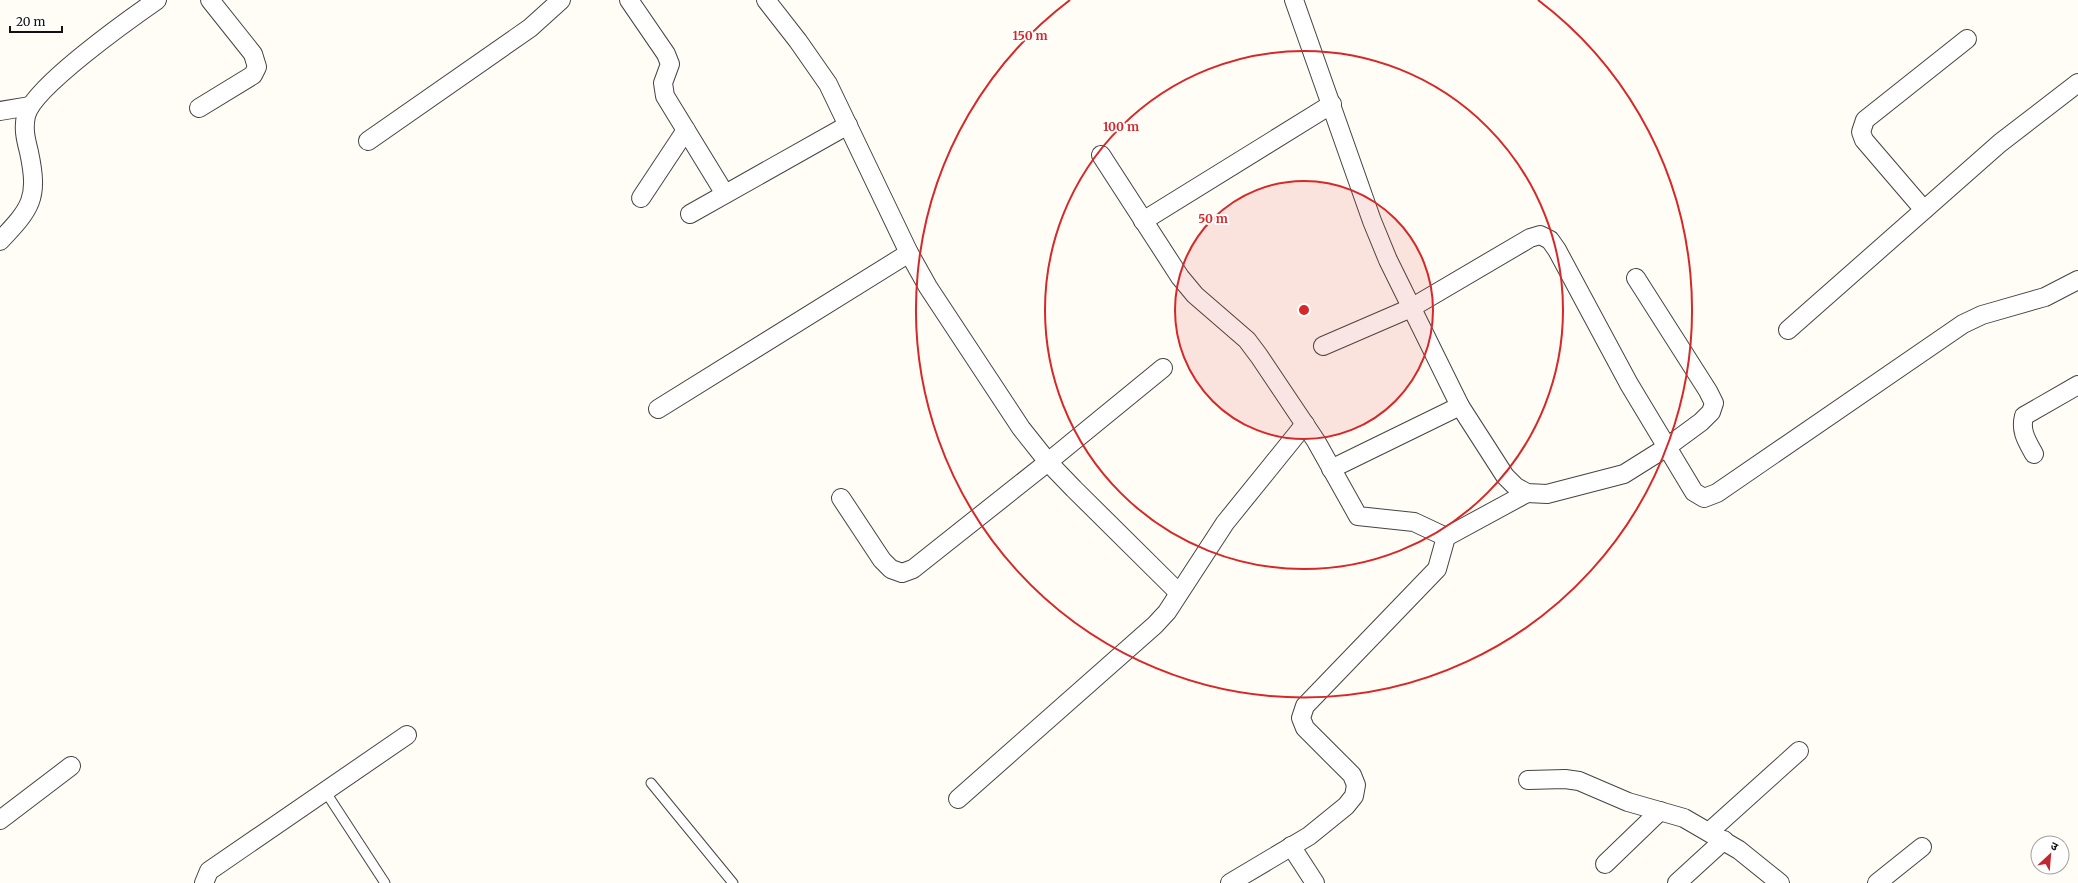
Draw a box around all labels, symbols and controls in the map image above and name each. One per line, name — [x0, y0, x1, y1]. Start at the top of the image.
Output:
scale bar — [10, 8, 62, 34]
text: 20 m — [16, 14, 45, 29]
text: 150 m — [1013, 28, 1048, 43]
text: 100 m — [1103, 119, 1139, 134]
text: 50 m — [1198, 211, 1228, 226]
centre of rings — [1297, 303, 1311, 317]
north arrow — [2030, 835, 2070, 875]
text: उ — [2048, 838, 2061, 854]

